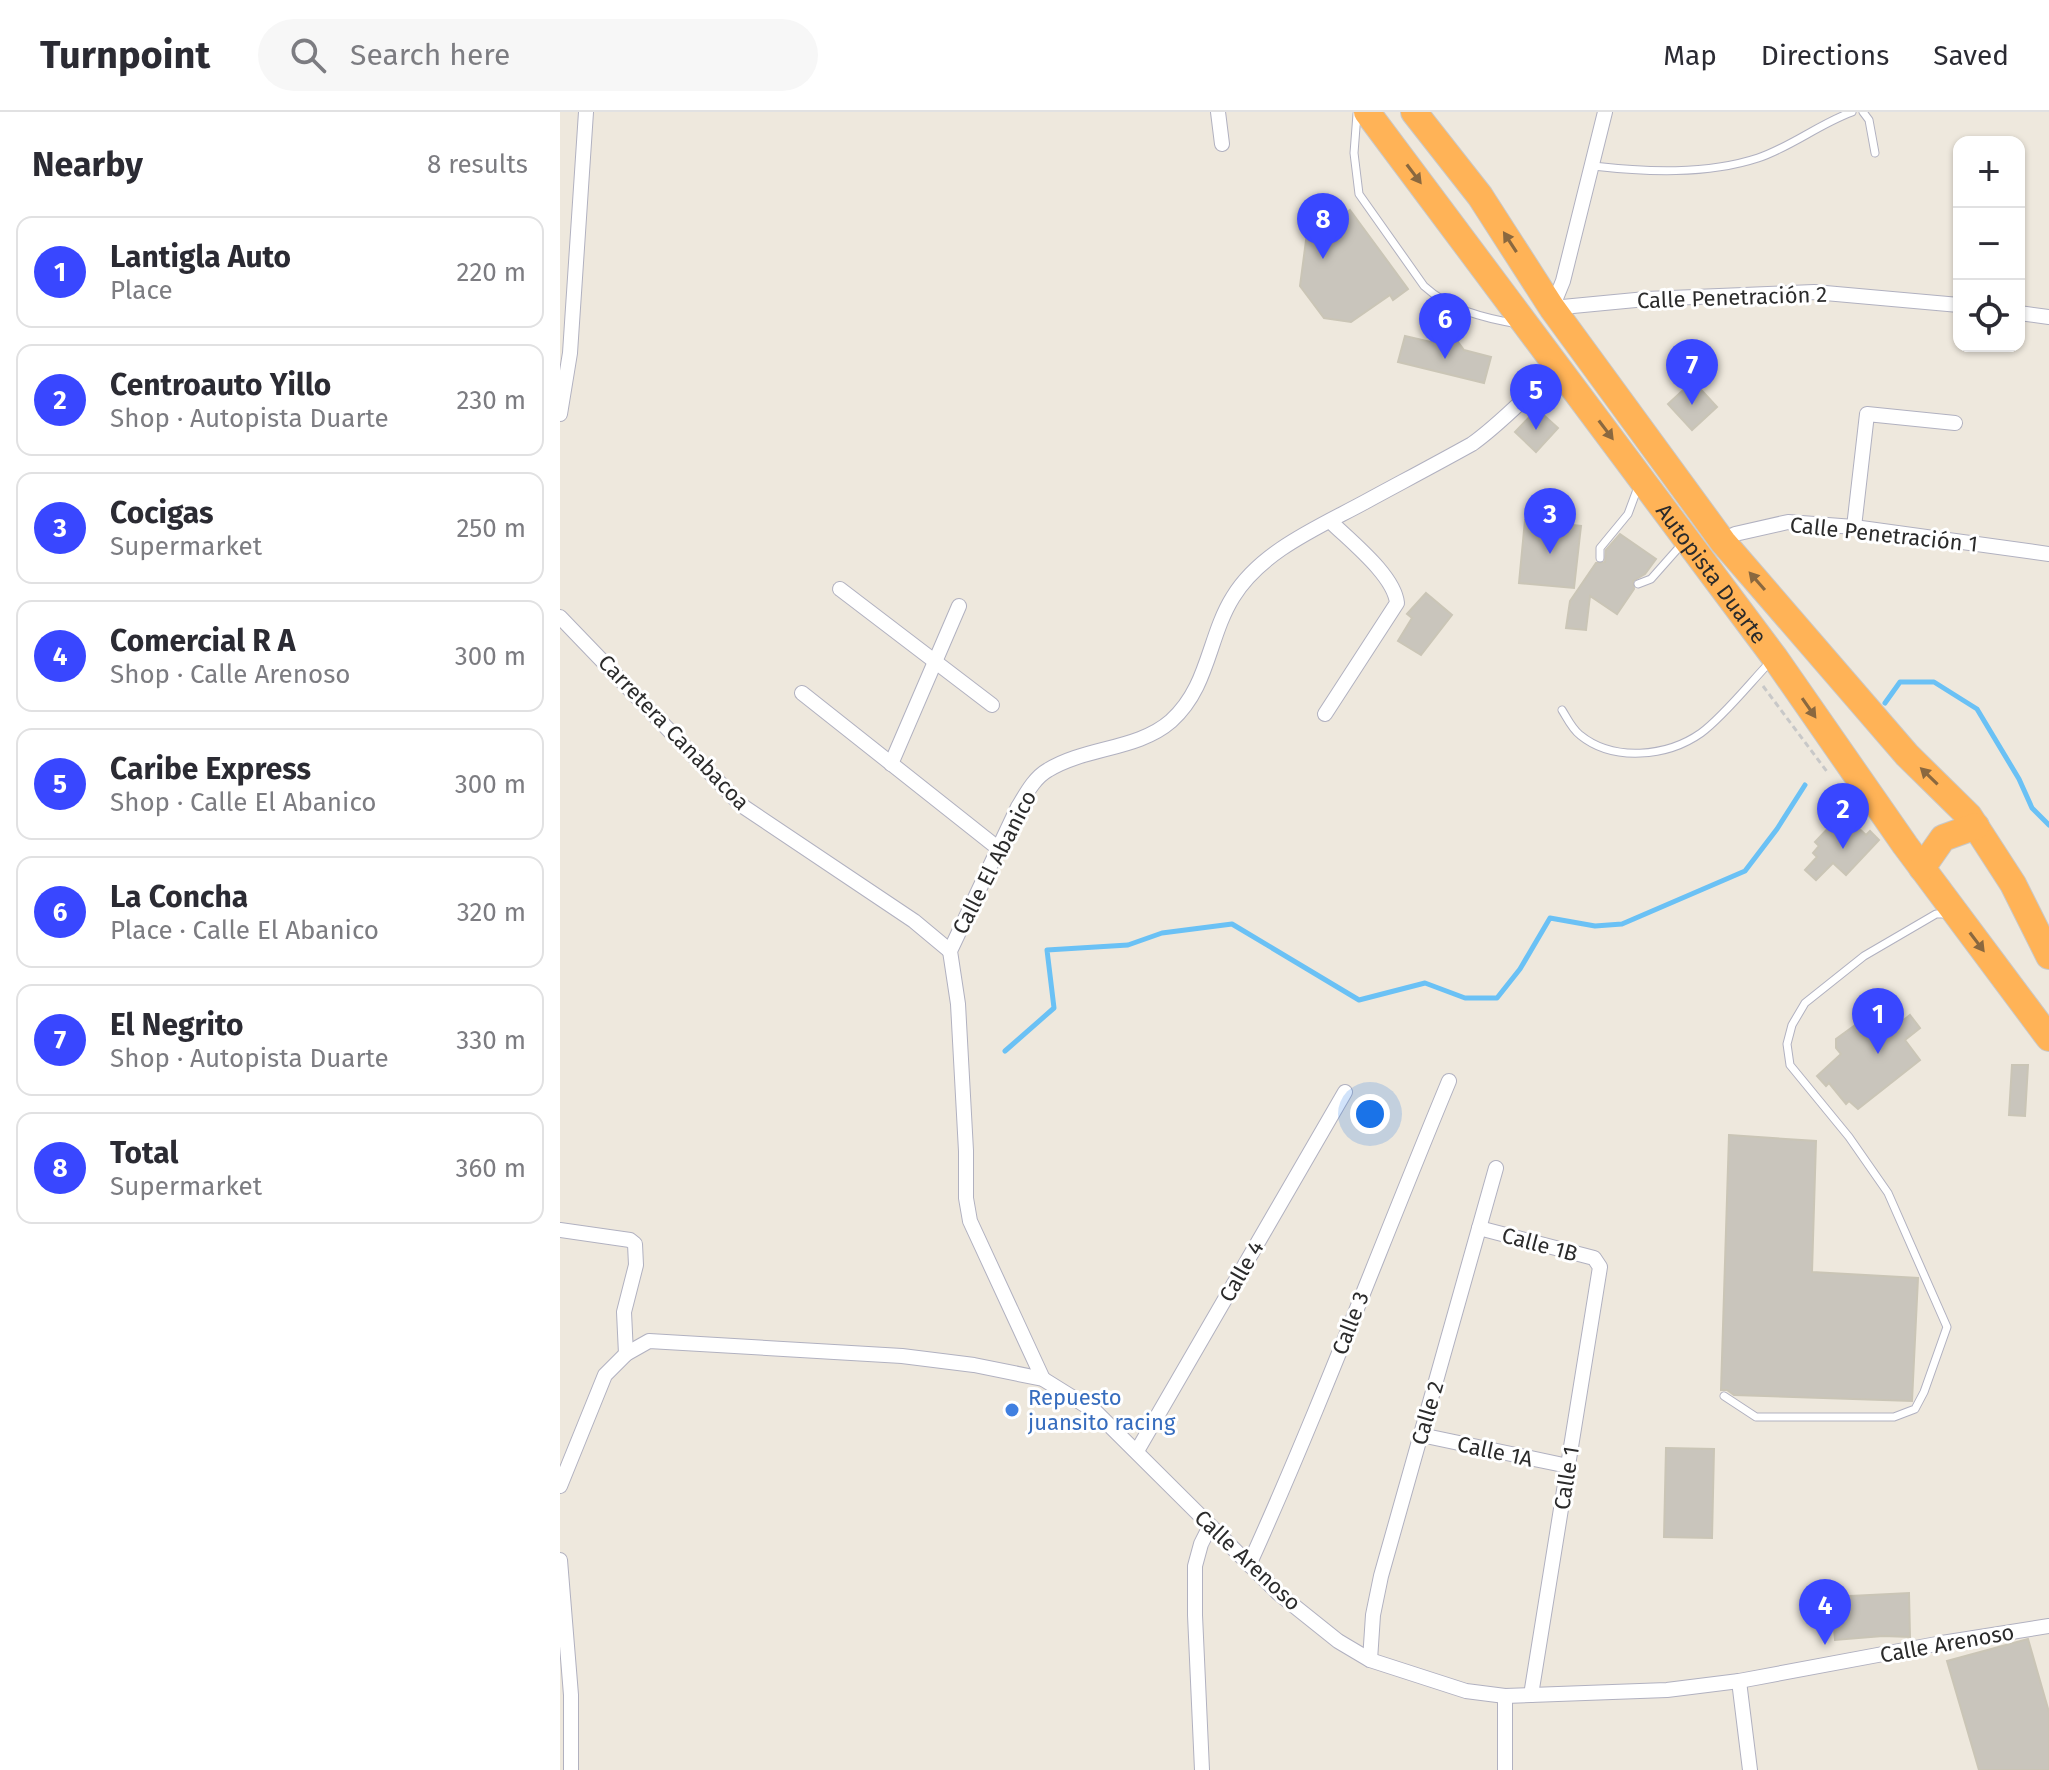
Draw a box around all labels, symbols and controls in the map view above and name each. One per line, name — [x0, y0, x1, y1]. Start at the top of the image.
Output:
search box — [258, 19, 818, 91]
text: Turnpoint — [40, 32, 210, 78]
icon: search — [286, 33, 330, 77]
text: Search here — [350, 37, 510, 73]
text: Map — [1663, 39, 1717, 72]
text: Directions — [1761, 39, 1889, 72]
text: Saved — [1933, 39, 2009, 72]
map controls — [1953, 136, 2025, 352]
button: + — [1953, 136, 2025, 208]
text: Nearby — [32, 144, 143, 185]
text: 8 results — [427, 149, 528, 180]
one-way arrow — [1405, 164, 1421, 185]
pin: 8 — [1297, 193, 1349, 259]
button: − — [1953, 208, 2025, 280]
one-way arrow — [1503, 232, 1518, 253]
text: Lantigla Auto — [110, 239, 291, 275]
text: 1 — [54, 257, 66, 288]
text: 220 m — [457, 257, 526, 288]
text: Place — [110, 275, 173, 306]
button: locate — [1953, 280, 2025, 352]
street label: Calle Penetración 2 — [1636, 281, 1828, 314]
pin: 6 — [1419, 293, 1471, 359]
pin: 7 — [1666, 339, 1718, 405]
pin: 5 — [1510, 364, 1562, 430]
text: Centroauto Yillo — [110, 367, 331, 403]
text: 2 — [53, 385, 67, 416]
text: 230 m — [457, 385, 526, 416]
text: Shop · Autopista Duarte — [110, 403, 389, 434]
one-way arrow — [1597, 420, 1613, 440]
pin: 3 — [1524, 488, 1576, 554]
text: Cocigas — [110, 495, 213, 531]
street label: Autopista Duarte — [1650, 498, 1773, 649]
street label: Calle Penetración 1 — [1789, 511, 1979, 558]
text: 3 — [53, 513, 67, 544]
text: 250 m — [456, 513, 526, 544]
text: Supermarket — [110, 531, 262, 562]
one-way arrow — [1749, 572, 1766, 592]
text: Comercial R A — [110, 623, 296, 659]
text: 4 — [53, 641, 67, 672]
text: 300 m — [455, 641, 526, 672]
street label: Carretera Canabacoa — [592, 649, 755, 816]
text: Shop · Calle Arenoso — [110, 659, 350, 690]
one-way arrow — [1801, 697, 1816, 718]
text: Caribe Express — [110, 751, 311, 787]
one-way arrow — [1920, 767, 1939, 786]
text: 5 — [53, 769, 67, 800]
text: 300 m — [455, 769, 526, 800]
pin: 2 — [1817, 783, 1869, 849]
street label: Calle El Abanico — [947, 786, 1042, 939]
text: Shop · Calle El Abanico — [110, 787, 377, 818]
text: La Concha — [110, 879, 248, 915]
text: 6 — [53, 897, 67, 928]
text: 320 m — [457, 897, 526, 928]
text: Place · Calle El Abanico — [110, 915, 379, 946]
one-way arrow — [1969, 931, 1984, 952]
pin: 1 — [1852, 988, 1904, 1054]
text: El Negrito — [110, 1007, 244, 1043]
text: 7 — [54, 1025, 66, 1056]
text: 330 m — [456, 1025, 526, 1056]
text: Shop · Autopista Duarte — [110, 1043, 389, 1074]
your location — [1350, 1094, 1390, 1134]
text: Total — [110, 1135, 178, 1171]
text: 8 — [52, 1153, 68, 1184]
text: 360 m — [455, 1153, 526, 1184]
text: Supermarket — [110, 1171, 262, 1202]
street label: Calle 1B — [1499, 1221, 1581, 1268]
street label: Calle 4 — [1213, 1236, 1270, 1307]
street label: Calle 3 — [1326, 1288, 1375, 1359]
street label: Calle 2 — [1405, 1378, 1449, 1448]
place label: Repuesto juansito racing — [1027, 1384, 1176, 1436]
marker: Repuesto juansito racing — [1003, 1401, 1021, 1419]
street label: Calle 1A — [1455, 1430, 1536, 1473]
street label: Calle 1 — [1548, 1444, 1585, 1512]
street label: Calle Arenoso — [1189, 1504, 1307, 1617]
pin: 4 — [1799, 1579, 1851, 1645]
street label: Calle Arenoso — [1878, 1618, 2016, 1669]

